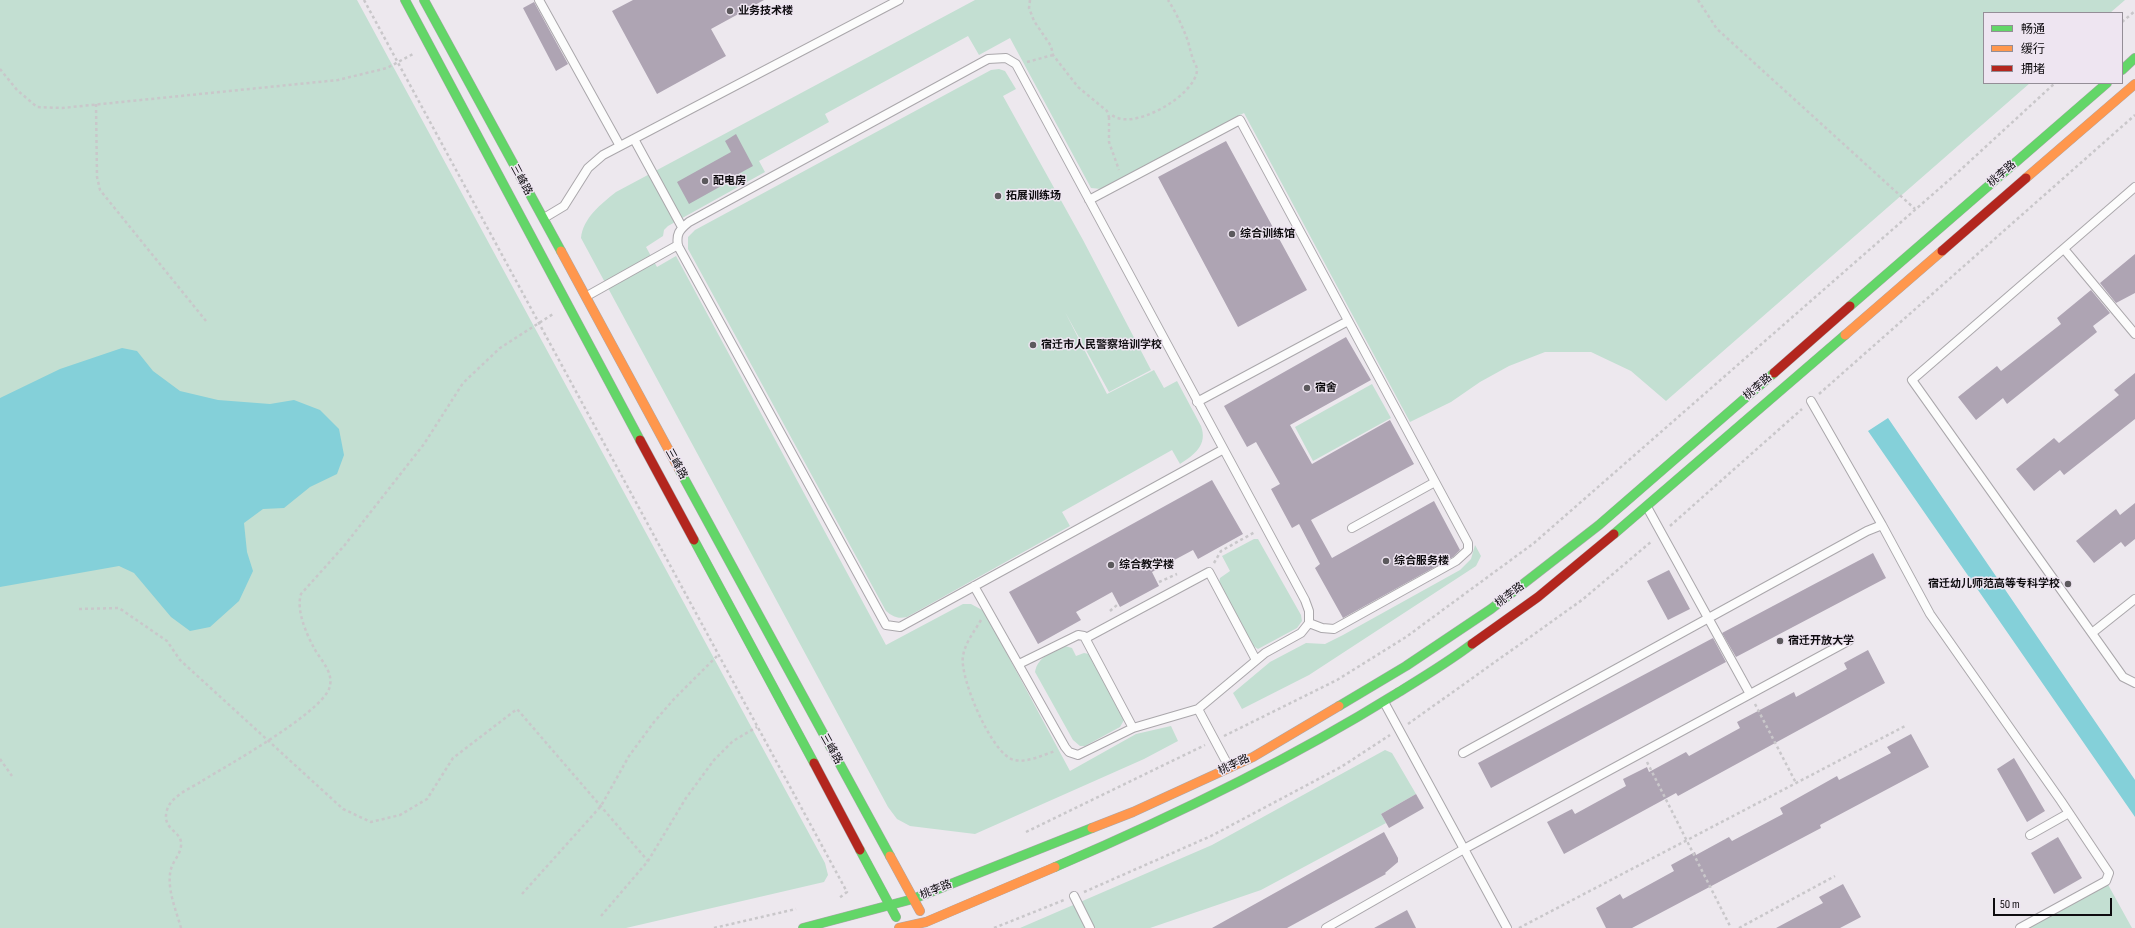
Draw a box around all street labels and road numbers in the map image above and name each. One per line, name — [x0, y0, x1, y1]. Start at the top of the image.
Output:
street label: 桃李路 — [1985, 158, 2019, 190]
street label: 三峰路 — [507, 162, 535, 198]
street label: 桃李路 — [1741, 371, 1775, 403]
street label: 三峰路 — [662, 446, 690, 482]
street label: 桃李路 — [1493, 580, 1527, 610]
street label: 三峰路 — [817, 731, 845, 767]
street label: 桃李路 — [1216, 752, 1252, 778]
street label: 桃李路 — [918, 878, 954, 902]

